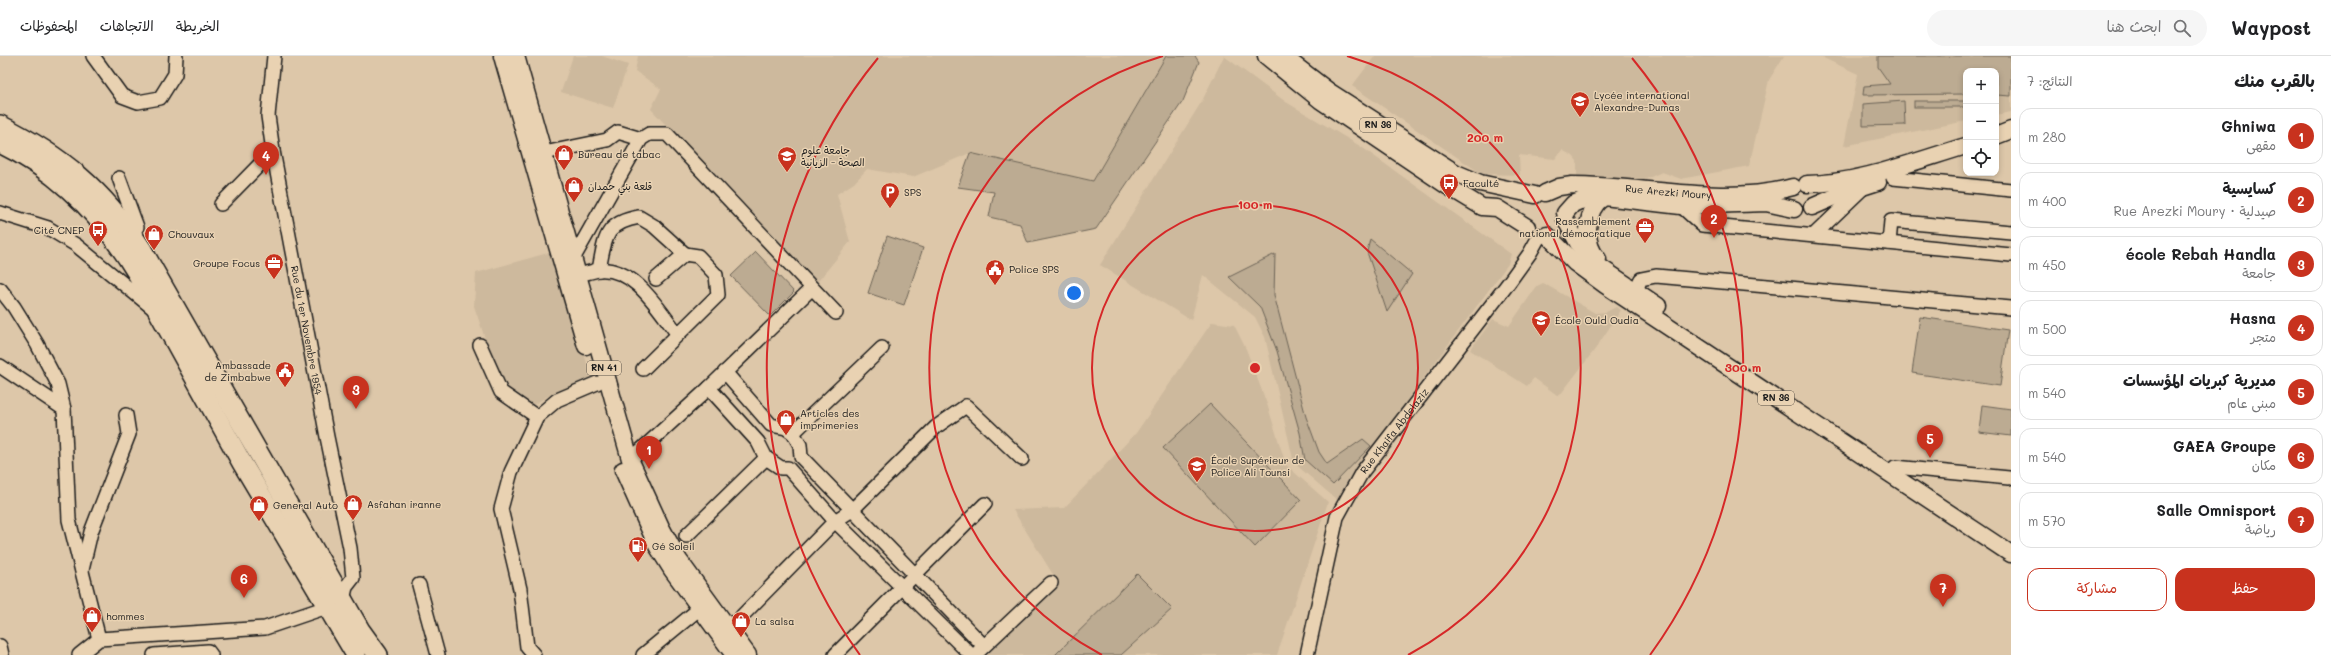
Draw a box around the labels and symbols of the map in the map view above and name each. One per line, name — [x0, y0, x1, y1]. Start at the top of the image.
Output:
place label: Lycée international Alexandre-Dumas — [1594, 88, 1690, 114]
school or university icon: Lycée international Alexandre-Dumas — [1569, 90, 1591, 118]
road number: RN 36 — [1360, 118, 1396, 132]
text: 200 m — [1467, 129, 1503, 145]
pin: 4 — [253, 142, 279, 175]
shop icon: Bureau de tabac — [553, 143, 575, 171]
place label: جامعة علوم الصحة - الزيانية — [801, 143, 865, 169]
school or university icon: جامعة علوم الصحة - الزيانية — [776, 145, 798, 173]
place label: Bureau de tabac — [578, 147, 661, 161]
bus stop icon: Faculté — [1438, 172, 1460, 200]
shop icon: قلعة بني حمدان — [563, 175, 585, 203]
place label: Faculté — [1463, 176, 1499, 190]
place label: قلعة بني حمدان — [588, 179, 652, 196]
parking icon: SPS — [879, 181, 901, 209]
street label: Rue Arezki Moury — [1625, 181, 1712, 202]
place label: SPS — [904, 185, 922, 199]
text: 100 m — [1238, 196, 1272, 212]
pin: 2 — [1701, 205, 1727, 238]
place label: Rassemblement national démocratique — [1519, 214, 1631, 240]
office icon: Rassemblement national démocratique — [1634, 216, 1656, 244]
bus stop icon: Cité CNEP — [87, 219, 109, 247]
place label: Cité CNEP — [34, 223, 84, 237]
shop icon: Chouvaux — [143, 223, 165, 251]
place label: Chouvaux — [168, 227, 214, 241]
office icon: Groupe Focus — [263, 252, 285, 280]
place label: Groupe Focus — [193, 256, 260, 270]
public building icon: Police SPS — [984, 258, 1006, 286]
place label: Police SPS — [1009, 262, 1060, 276]
street label: Rue du 1er Novembre 1954 — [288, 265, 326, 396]
your location — [1064, 283, 1084, 303]
school or university icon: École Ould Oudia — [1530, 309, 1552, 337]
place label: École Ould Oudia — [1555, 313, 1639, 327]
place label: Ambassade de Zimbabwe — [205, 358, 271, 384]
text: 300 m — [1725, 359, 1761, 375]
public building icon: Ambassade de Zimbabwe — [274, 360, 296, 388]
road number: RN 41 — [587, 361, 621, 375]
centre of rings — [1248, 361, 1262, 375]
pin: 3 — [343, 376, 369, 409]
street label: Rue Khaifa Abdelaziz — [1357, 385, 1432, 476]
road number: RN 36 — [1758, 391, 1794, 405]
place label: Articles des imprimeries — [800, 406, 860, 432]
shop icon: Articles des imprimeries — [775, 408, 797, 436]
pin: 5 — [1917, 425, 1943, 458]
pin: 1 — [636, 436, 662, 469]
place label: École Supérieur de Police Ali Tounsi — [1211, 453, 1304, 479]
school or university icon: École Supérieur de Police Ali Tounsi — [1186, 455, 1208, 483]
shop icon: Asfahan iranne — [342, 493, 364, 521]
shop icon: General Auto — [248, 494, 270, 522]
place label: Asfahan iranne — [367, 497, 441, 511]
place label: General Auto — [273, 498, 338, 512]
fuel station icon: Gé Soleil — [627, 535, 649, 563]
place label: Gé Soleil — [652, 539, 695, 553]
pin: 6 — [231, 565, 257, 598]
pin: 7 — [1930, 574, 1956, 607]
shop icon: hommes — [81, 605, 103, 633]
place label: hommes — [106, 609, 145, 623]
shop icon: La salsa — [730, 610, 752, 638]
place label: La salsa — [755, 614, 794, 628]

